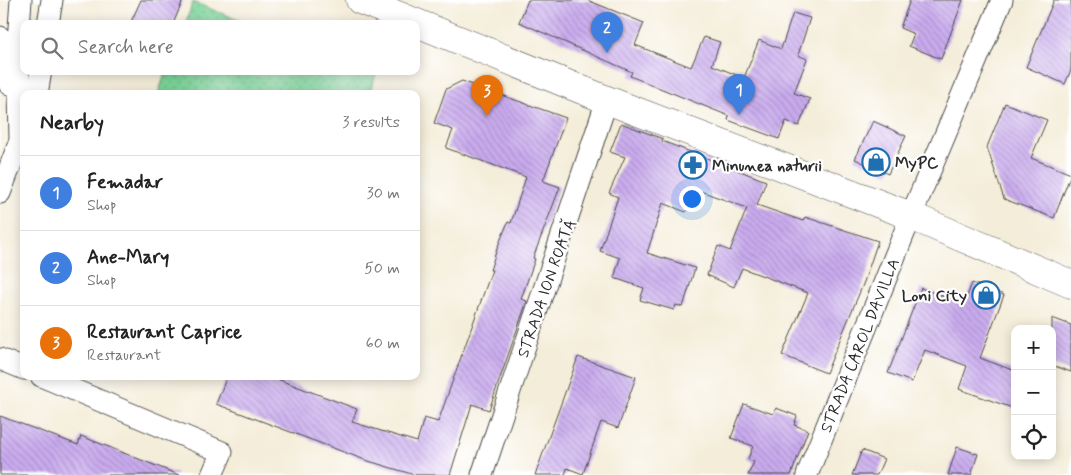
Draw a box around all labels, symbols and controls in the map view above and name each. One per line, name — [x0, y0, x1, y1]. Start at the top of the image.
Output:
pin: 2 — [591, 12, 623, 53]
search box — [20, 20, 420, 75]
icon: search — [38, 34, 66, 62]
text: Search here — [78, 35, 174, 60]
pin: 1 — [723, 74, 755, 115]
pin: 3 — [471, 75, 503, 116]
text: Nearby — [40, 109, 104, 137]
text: 3 results — [342, 112, 400, 133]
shop icon: MyPC — [861, 147, 891, 177]
pharmacy icon: Minunea naturii — [678, 150, 708, 180]
place label: MyPC — [895, 153, 939, 174]
place label: Minunea naturii — [712, 156, 822, 177]
text: Femadar — [87, 170, 163, 195]
text: 1 — [52, 183, 60, 204]
text: 30 m — [367, 183, 400, 204]
your location — [679, 186, 705, 212]
text: Shop — [87, 195, 116, 216]
street label: STRADA ION ROATĂ — [513, 216, 580, 361]
text: Ane-Mary — [87, 245, 169, 270]
street label: STRADA CAROL DAVILLA — [816, 255, 905, 436]
text: 2 — [52, 258, 60, 279]
text: 50 m — [364, 258, 400, 279]
text: Shop — [87, 270, 116, 291]
shop icon: Loni City — [971, 280, 1001, 310]
place label: Loni City — [902, 286, 967, 307]
text: Restaurant Caprice — [87, 320, 242, 345]
map controls — [1011, 325, 1056, 460]
button: + — [1011, 325, 1056, 370]
text: 3 — [52, 333, 60, 354]
text: 60 m — [366, 333, 400, 354]
text: Restaurant — [87, 345, 161, 366]
button: − — [1011, 370, 1056, 415]
button: locate — [1011, 415, 1056, 460]

